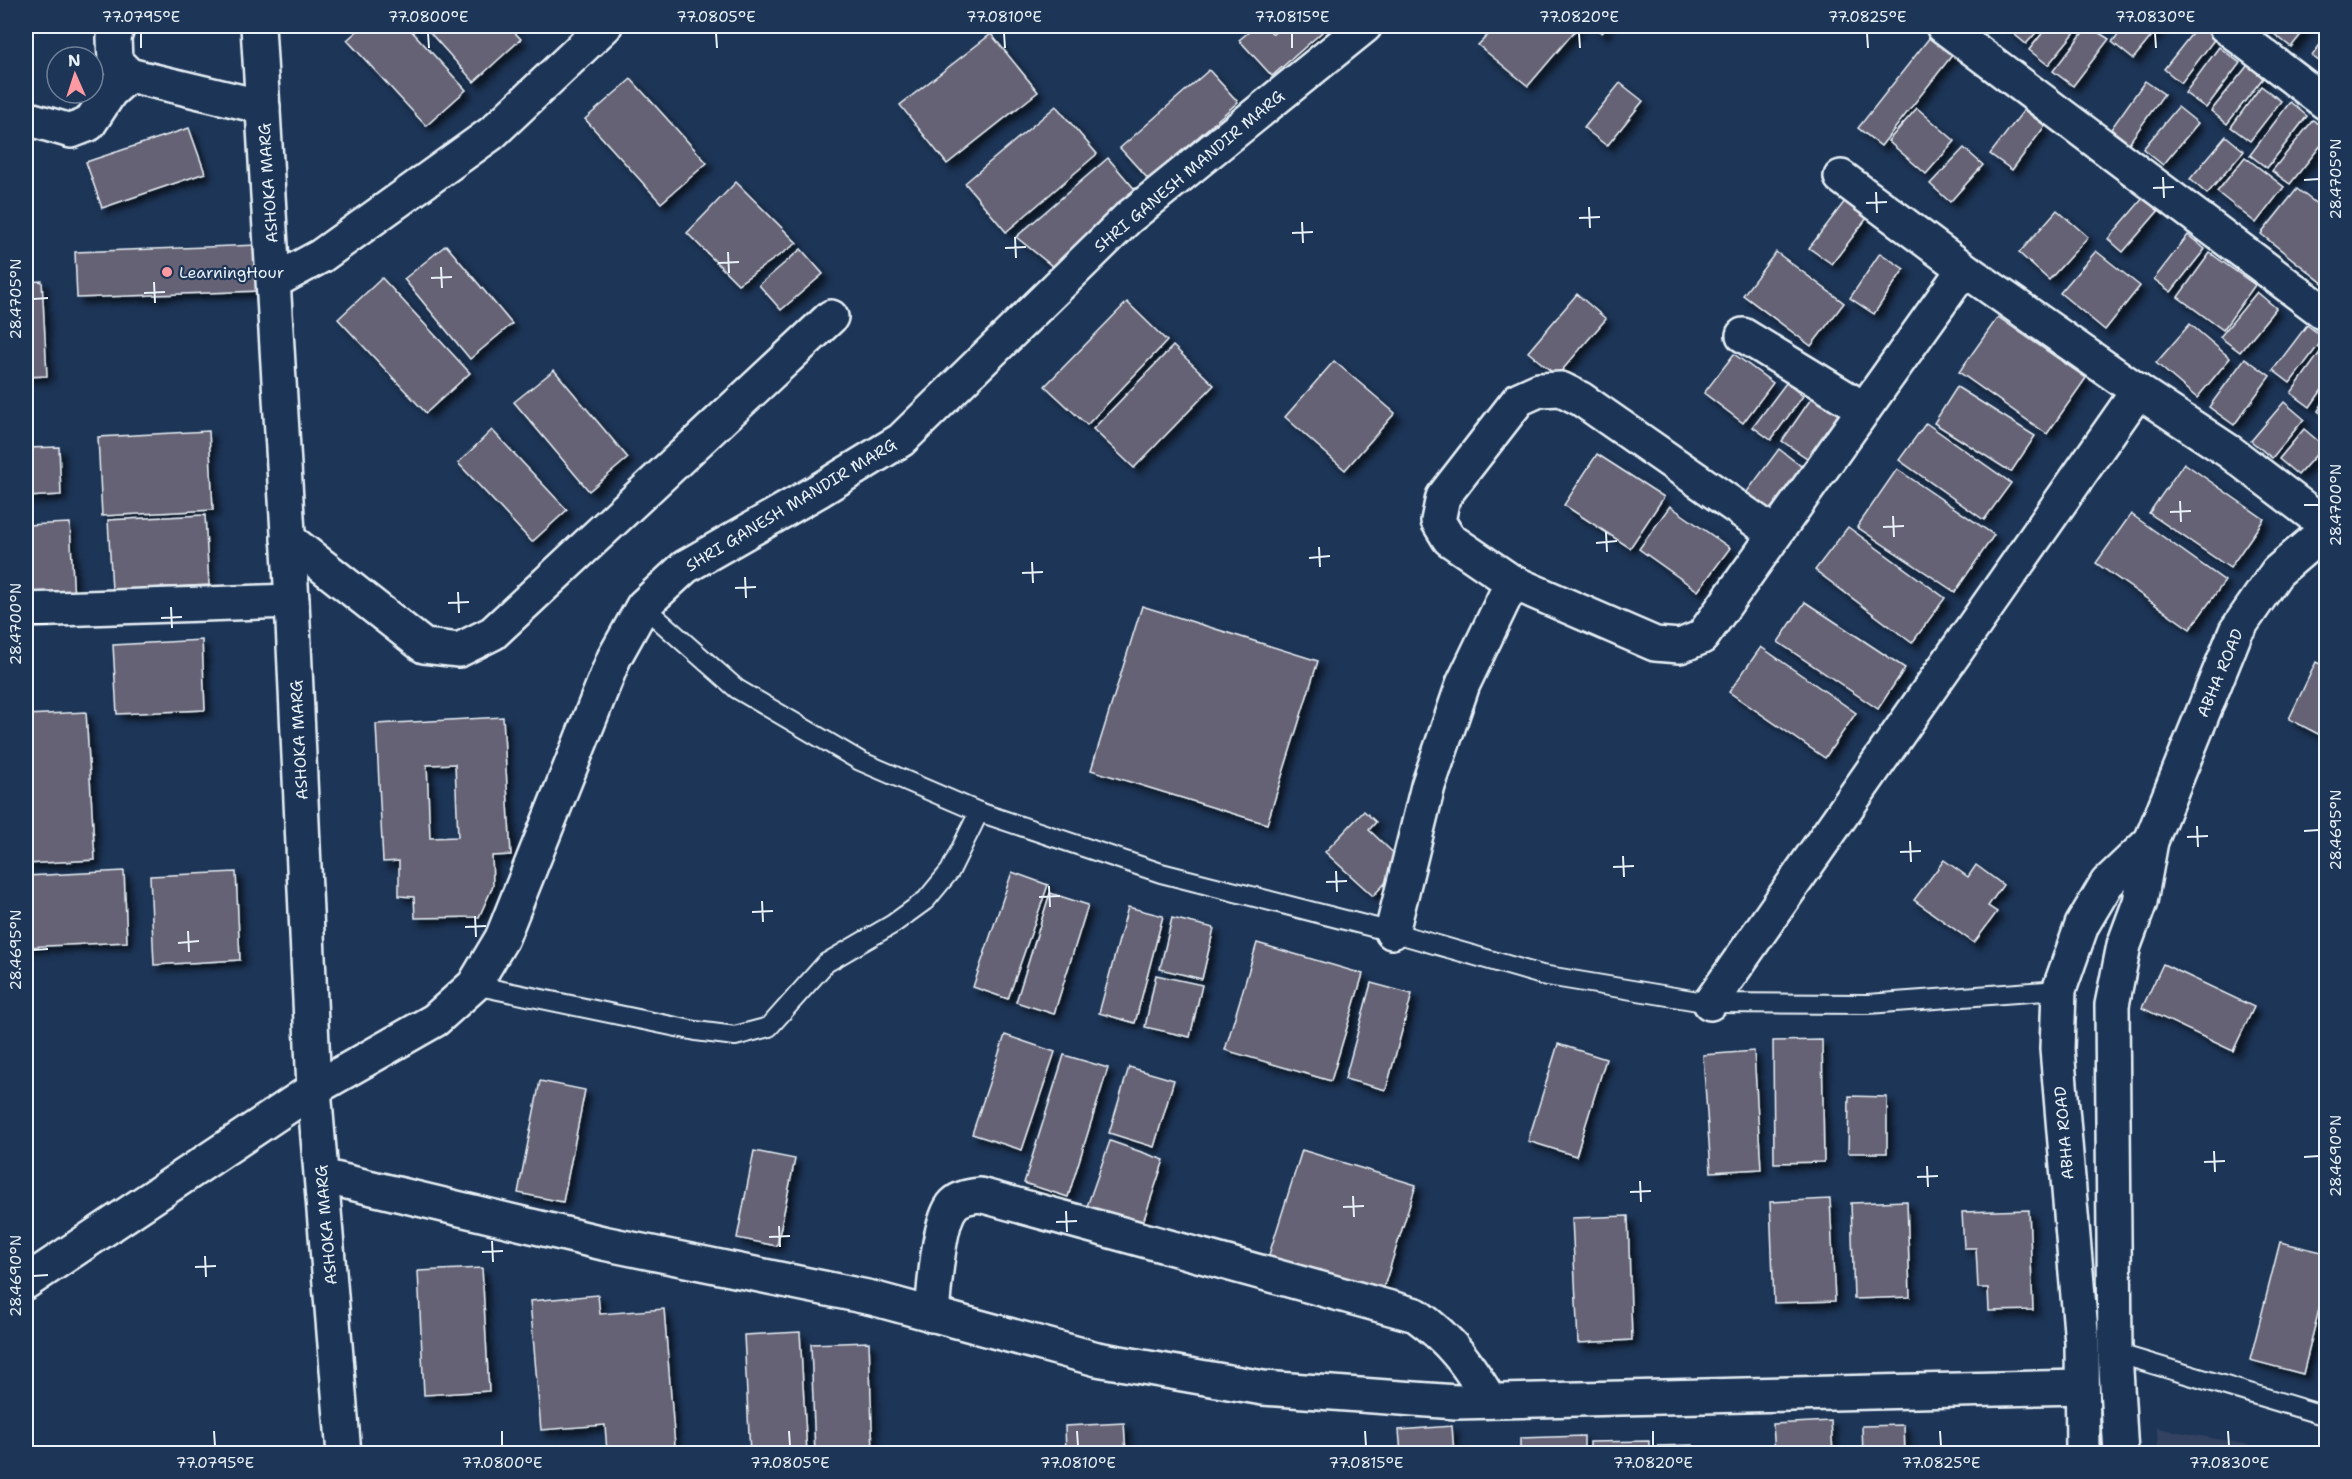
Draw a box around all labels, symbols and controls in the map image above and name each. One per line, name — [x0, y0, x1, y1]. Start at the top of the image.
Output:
text: 77.0795°E — [102, 7, 180, 27]
text: 77.0800°E — [388, 7, 468, 27]
text: 77.0805°E — [676, 7, 756, 27]
text: 77.0810°E — [966, 7, 1042, 27]
text: 77.0815°E — [1255, 7, 1329, 27]
text: 77.0820°E — [1539, 7, 1619, 27]
text: 77.0825°E — [1828, 7, 1906, 27]
text: 77.0830°E — [2115, 7, 2195, 27]
north arrow — [45, 45, 105, 105]
text: N — [67, 50, 81, 71]
street label: SHRI GANESH MANDIR MARG — [1089, 85, 1289, 257]
street label: ASHOKA MARG — [253, 122, 283, 244]
text: 28.4705°N — [2326, 138, 2346, 220]
text: 28.4705°N — [6, 258, 26, 340]
place label: LearningHour — [179, 262, 284, 283]
marker: LearningHour — [160, 265, 174, 279]
street label: SHRI GANESH MANDIR MARG — [682, 434, 900, 576]
text: 28.4700°N — [2326, 464, 2346, 546]
text: 28.4700°N — [6, 583, 26, 665]
street label: ABHA ROAD — [2192, 626, 2248, 720]
street label: ASHOKA MARG — [285, 679, 313, 801]
text: 28.4695°N — [2326, 790, 2346, 870]
text: 28.4695°N — [6, 910, 26, 990]
street label: ABHA ROAD — [2049, 1085, 2079, 1181]
text: 28.4690°N — [2326, 1115, 2346, 1197]
street label: ASHOKA MARG — [310, 1164, 342, 1286]
text: 28.4690°N — [6, 1235, 26, 1317]
text: 77.0795°E — [176, 1453, 254, 1473]
text: 77.0800°E — [462, 1453, 542, 1473]
text: 77.0805°E — [750, 1453, 830, 1473]
text: 77.0810°E — [1040, 1453, 1116, 1473]
text: 77.0815°E — [1329, 1453, 1403, 1473]
text: 77.0820°E — [1613, 1453, 1693, 1473]
text: 77.0825°E — [1902, 1453, 1980, 1473]
text: 77.0830°E — [2189, 1453, 2269, 1473]

